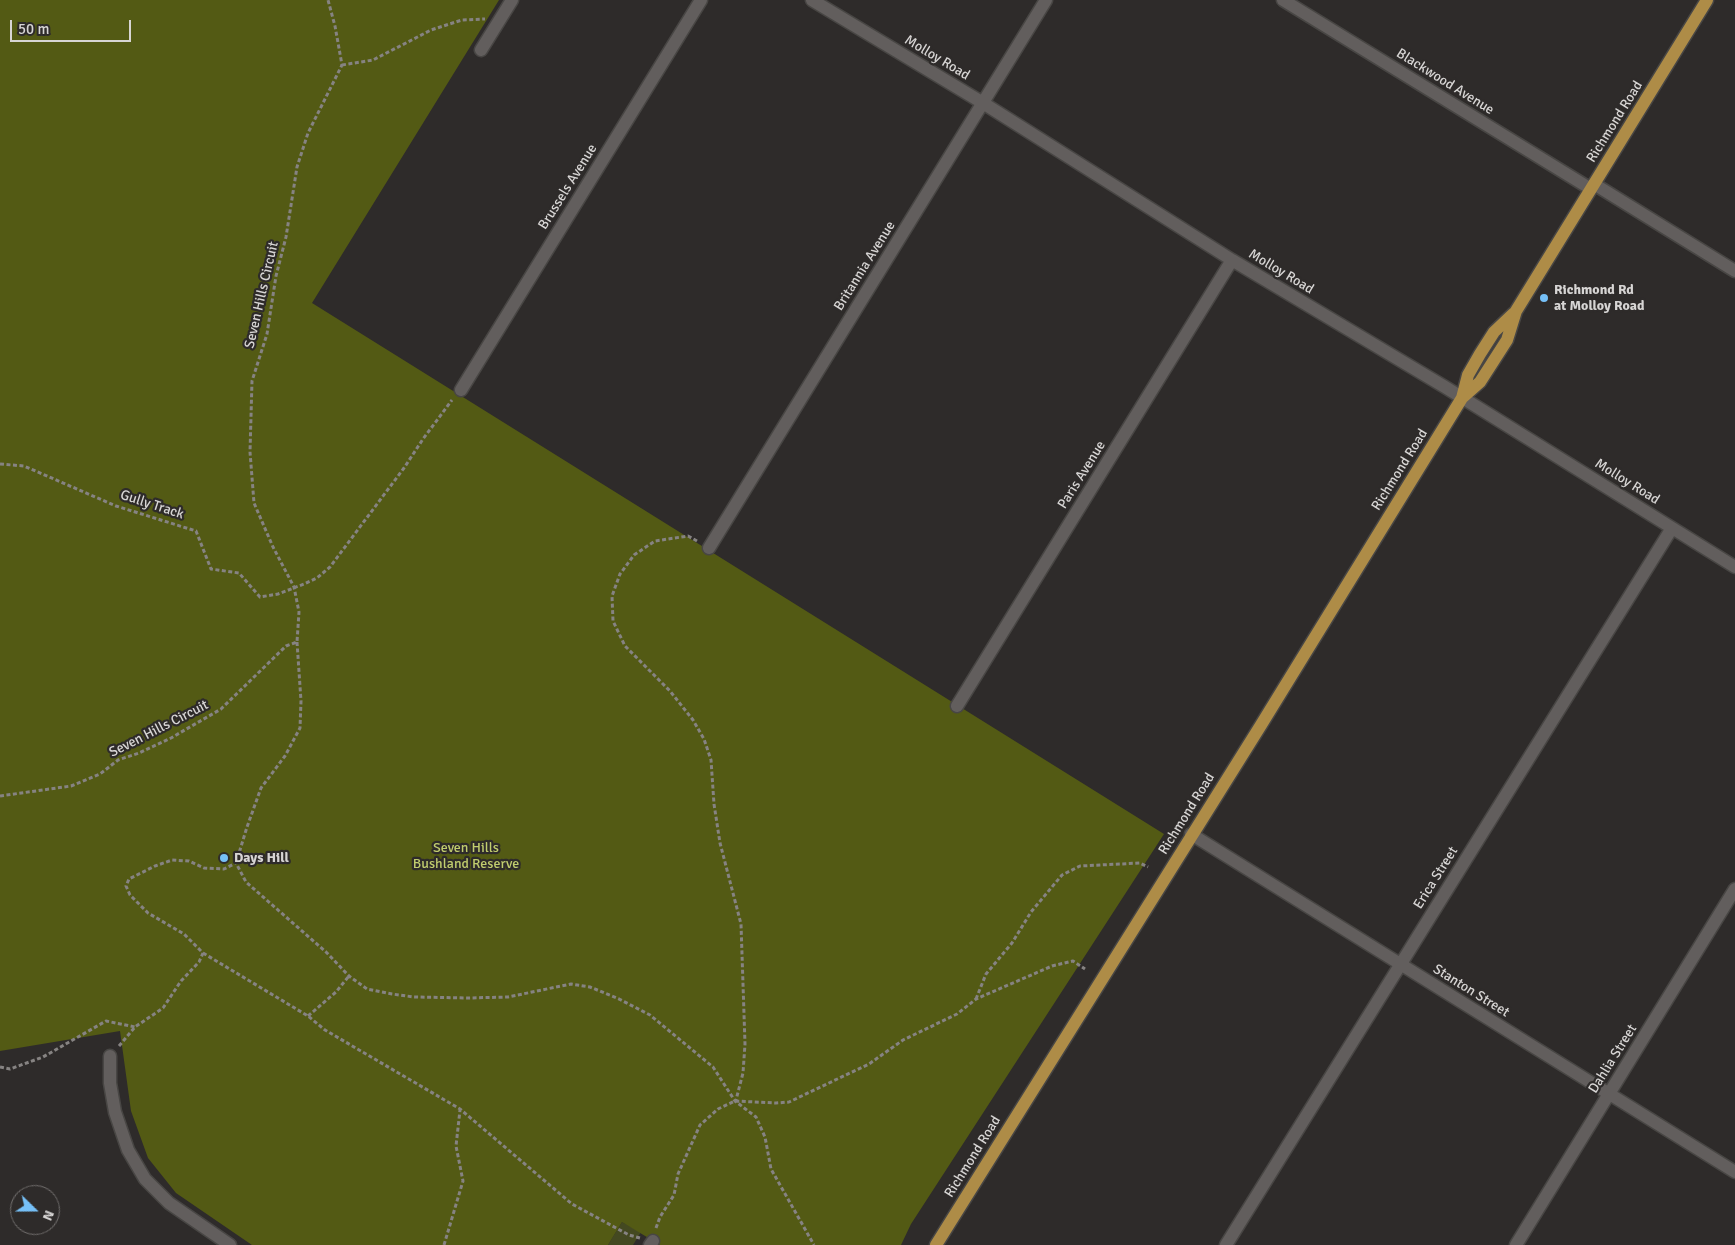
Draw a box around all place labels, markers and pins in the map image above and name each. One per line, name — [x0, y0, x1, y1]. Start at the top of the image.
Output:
place label: Richmond Rd at Molloy Road — [1554, 282, 1644, 314]
marker: Richmond Rd at Molloy Road — [1538, 292, 1550, 304]
place label: Days Hill — [234, 850, 289, 866]
marker: Days Hill — [218, 852, 230, 864]

